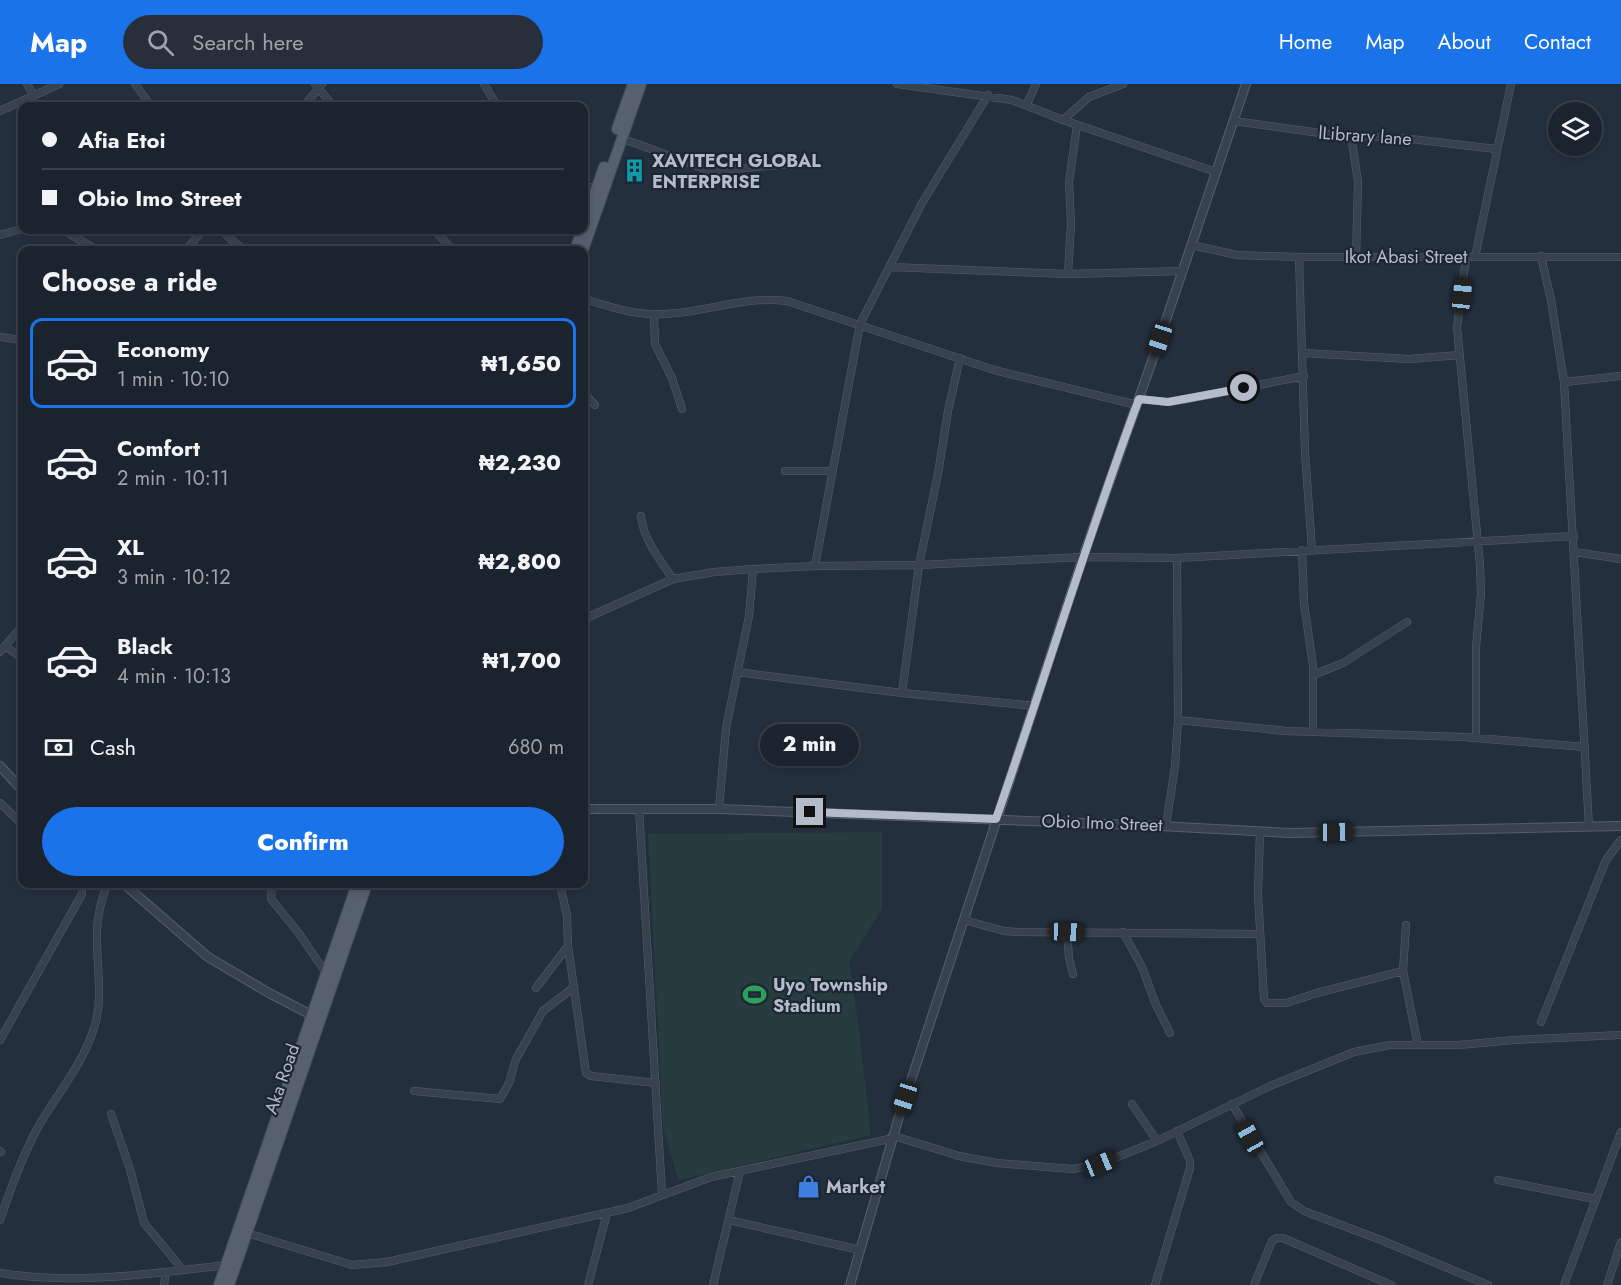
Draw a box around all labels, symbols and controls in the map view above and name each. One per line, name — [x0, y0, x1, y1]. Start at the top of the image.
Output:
search box — [123, 15, 543, 69]
text: Map — [30, 22, 87, 63]
icon: search — [144, 26, 177, 59]
text: Search here — [192, 26, 304, 58]
text: Home — [1279, 27, 1332, 57]
text: Map — [1365, 27, 1405, 57]
text: About — [1438, 27, 1491, 57]
text: Contact — [1524, 27, 1591, 57]
map controls — [1548, 102, 1602, 156]
button: layers — [1548, 102, 1602, 156]
street label: lLibrary lane — [1317, 120, 1413, 152]
text: Afia Etoi — [78, 124, 166, 156]
place label: XAVITECH GLOBAL ENTERPRISE — [652, 148, 821, 195]
building icon: XAVITECH GLOBAL ENTERPRISE — [621, 158, 647, 184]
text: Obio Imo Street — [78, 182, 242, 214]
street label: Ikot Abasi Street — [1345, 244, 1468, 270]
text: Choose a ride — [42, 262, 217, 301]
car — [1451, 276, 1473, 314]
car — [1146, 319, 1174, 359]
text: Economy — [117, 333, 209, 365]
icon: car — [45, 336, 99, 390]
text: ₦1,650 — [481, 347, 561, 379]
text: 1 min · 10:10 — [117, 365, 229, 394]
route start — [1230, 374, 1257, 401]
text: Comfort — [117, 432, 200, 464]
icon: car — [45, 435, 99, 489]
text: ₦2,230 — [479, 446, 561, 478]
text: 2 min · 10:11 — [117, 464, 229, 493]
text: XL — [117, 531, 144, 563]
icon: car — [45, 534, 99, 588]
text: ₦2,800 — [479, 545, 561, 577]
text: 3 min · 10:12 — [117, 563, 231, 592]
text: Black — [117, 630, 173, 662]
icon: car — [45, 633, 99, 687]
text: ₦1,700 — [483, 644, 561, 676]
text: 4 min · 10:13 — [117, 662, 231, 691]
callout: 2 min — [760, 725, 860, 767]
text: 2 min — [783, 730, 836, 759]
icon: cash — [42, 731, 75, 764]
text: Cash — [90, 731, 136, 763]
text: 680 m — [508, 733, 564, 762]
route end — [796, 798, 823, 825]
button: Confirm — [42, 807, 564, 876]
street label: Obio Imo Street — [1041, 808, 1164, 838]
car — [1318, 823, 1354, 841]
car — [1049, 922, 1085, 942]
place label: Uyo Township Stadium — [773, 972, 888, 1019]
sports icon: Uyo Township Stadium — [742, 982, 768, 1008]
street label: Aka Road — [258, 1040, 306, 1118]
car — [891, 1078, 919, 1118]
car — [1233, 1117, 1267, 1157]
car — [1080, 1149, 1120, 1179]
shop icon: Market — [795, 1174, 821, 1200]
place label: Market — [826, 1174, 886, 1200]

